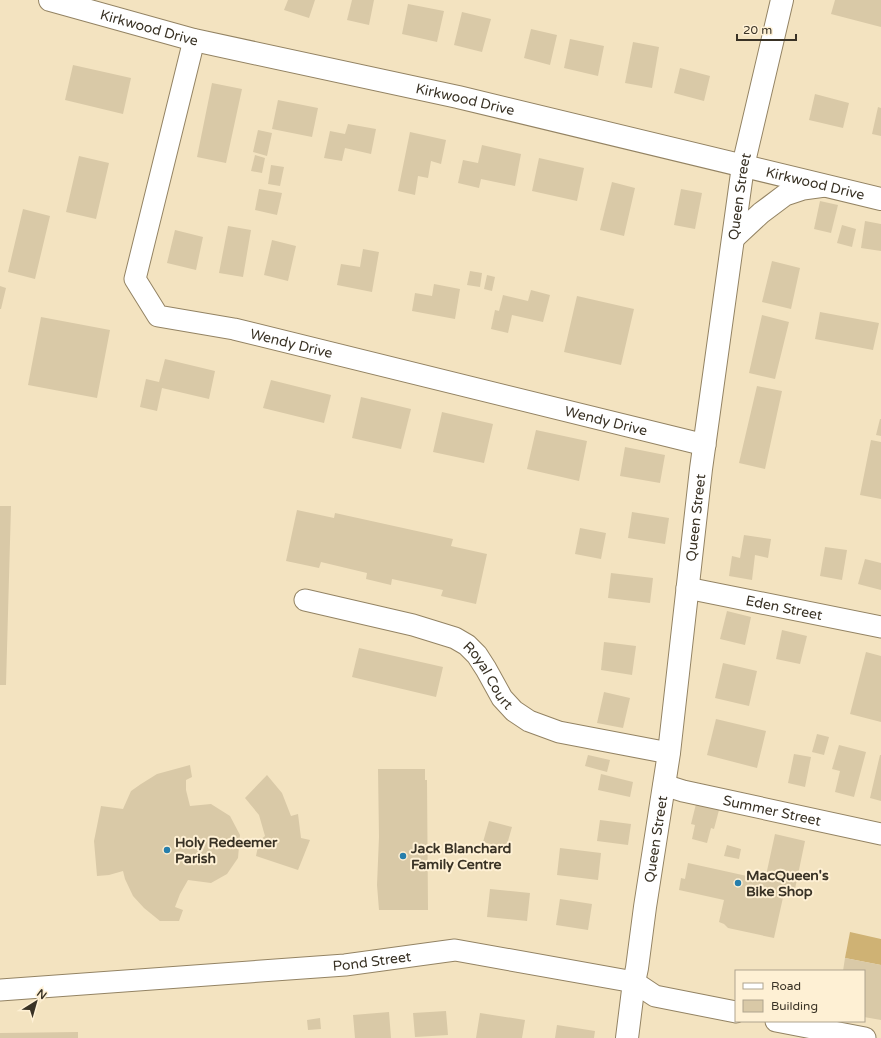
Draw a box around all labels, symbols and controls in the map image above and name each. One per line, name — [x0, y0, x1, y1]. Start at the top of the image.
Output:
street label: Kirkwood Drive — [98, 6, 200, 50]
scale bar — [737, 16, 796, 42]
text: 20 m — [743, 23, 772, 37]
street label: Kirkwood Drive — [414, 80, 516, 119]
street label: Queen Street — [725, 151, 755, 241]
street label: Kirkwood Drive — [764, 164, 866, 204]
street label: Wendy Drive — [248, 325, 334, 362]
street label: Wendy Drive — [563, 403, 649, 439]
street label: Queen Street — [683, 472, 709, 562]
street label: Eden Street — [744, 592, 824, 624]
street label: Royal Court — [459, 638, 517, 714]
street label: Summer Street — [721, 792, 823, 830]
street label: Queen Street — [641, 794, 671, 884]
place label: Holy Redeemer Parish — [175, 834, 278, 867]
place label: Jack Blanchard Family Centre — [410, 840, 512, 873]
marker: Holy Redeemer Parish — [162, 845, 172, 855]
marker: Jack Blanchard Family Centre — [398, 851, 408, 861]
place label: MacQueen's Bike Shop — [746, 867, 829, 900]
marker: MacQueen's Bike Shop — [733, 878, 743, 888]
street label: Pond Street — [332, 948, 413, 975]
legend — [735, 970, 865, 1022]
text: Road — [771, 979, 801, 993]
north arrow — [16, 982, 56, 1022]
text: N — [34, 987, 49, 1002]
text: Building — [771, 999, 818, 1013]

